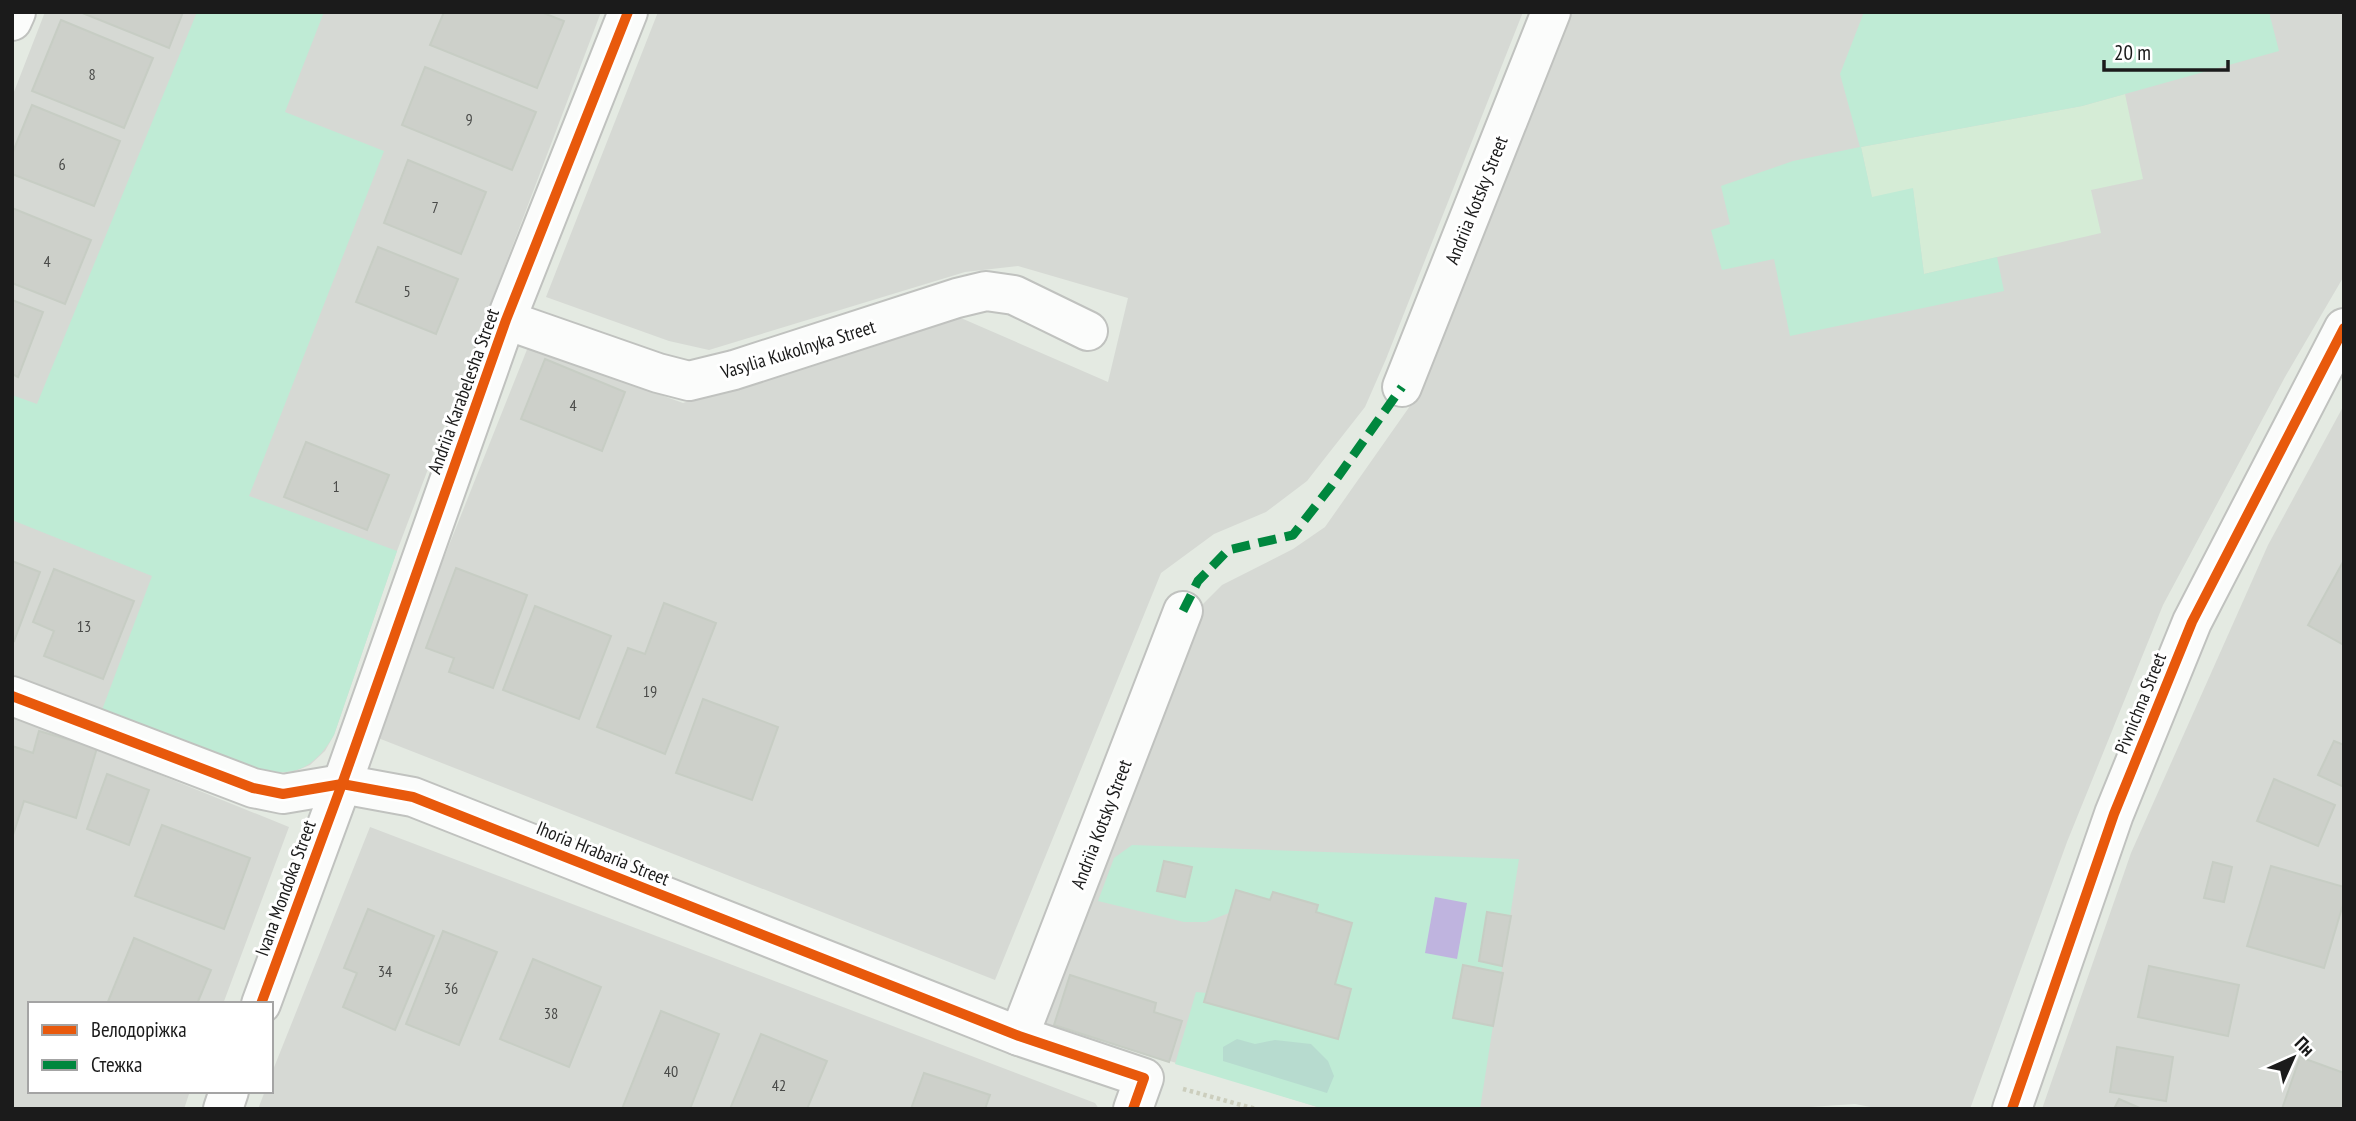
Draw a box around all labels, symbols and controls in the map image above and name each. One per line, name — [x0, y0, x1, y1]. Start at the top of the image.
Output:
scale bar — [2104, 28, 2228, 72]
text: 20 m — [2114, 39, 2151, 66]
house number: 8 — [88, 64, 96, 84]
house number: 9 — [465, 109, 473, 129]
street label: Andriia Kotsky Street — [1439, 132, 1513, 268]
house number: 6 — [58, 154, 66, 174]
house number: 7 — [431, 197, 439, 217]
house number: 4 — [43, 251, 51, 271]
house number: 5 — [403, 281, 411, 301]
street label: Andriia Karabelesha Street — [422, 304, 504, 477]
street label: Vasylia Kukolnyka Street — [717, 314, 879, 384]
house number: 4 — [569, 395, 577, 415]
house number: 1 — [332, 476, 340, 496]
house number: 13 — [77, 616, 91, 636]
street label: Pivnichna Street — [2109, 648, 2171, 757]
house number: 19 — [643, 681, 657, 701]
street label: Andriia Kotsky Street — [1065, 755, 1137, 892]
street label: Ihoria Hrabaria Street — [533, 815, 674, 891]
street label: Ivana Mondoka Street — [249, 816, 321, 959]
house number: 34 — [378, 961, 392, 981]
house number: 36 — [444, 978, 458, 998]
legend — [28, 1002, 273, 1093]
house number: 38 — [544, 1003, 558, 1023]
text: Велодоріжка — [91, 1016, 187, 1043]
north arrow — [2258, 1023, 2328, 1093]
text: Пн — [2290, 1031, 2320, 1061]
text: Стежка — [91, 1051, 142, 1078]
house number: 40 — [664, 1061, 678, 1081]
house number: 42 — [772, 1075, 786, 1095]

